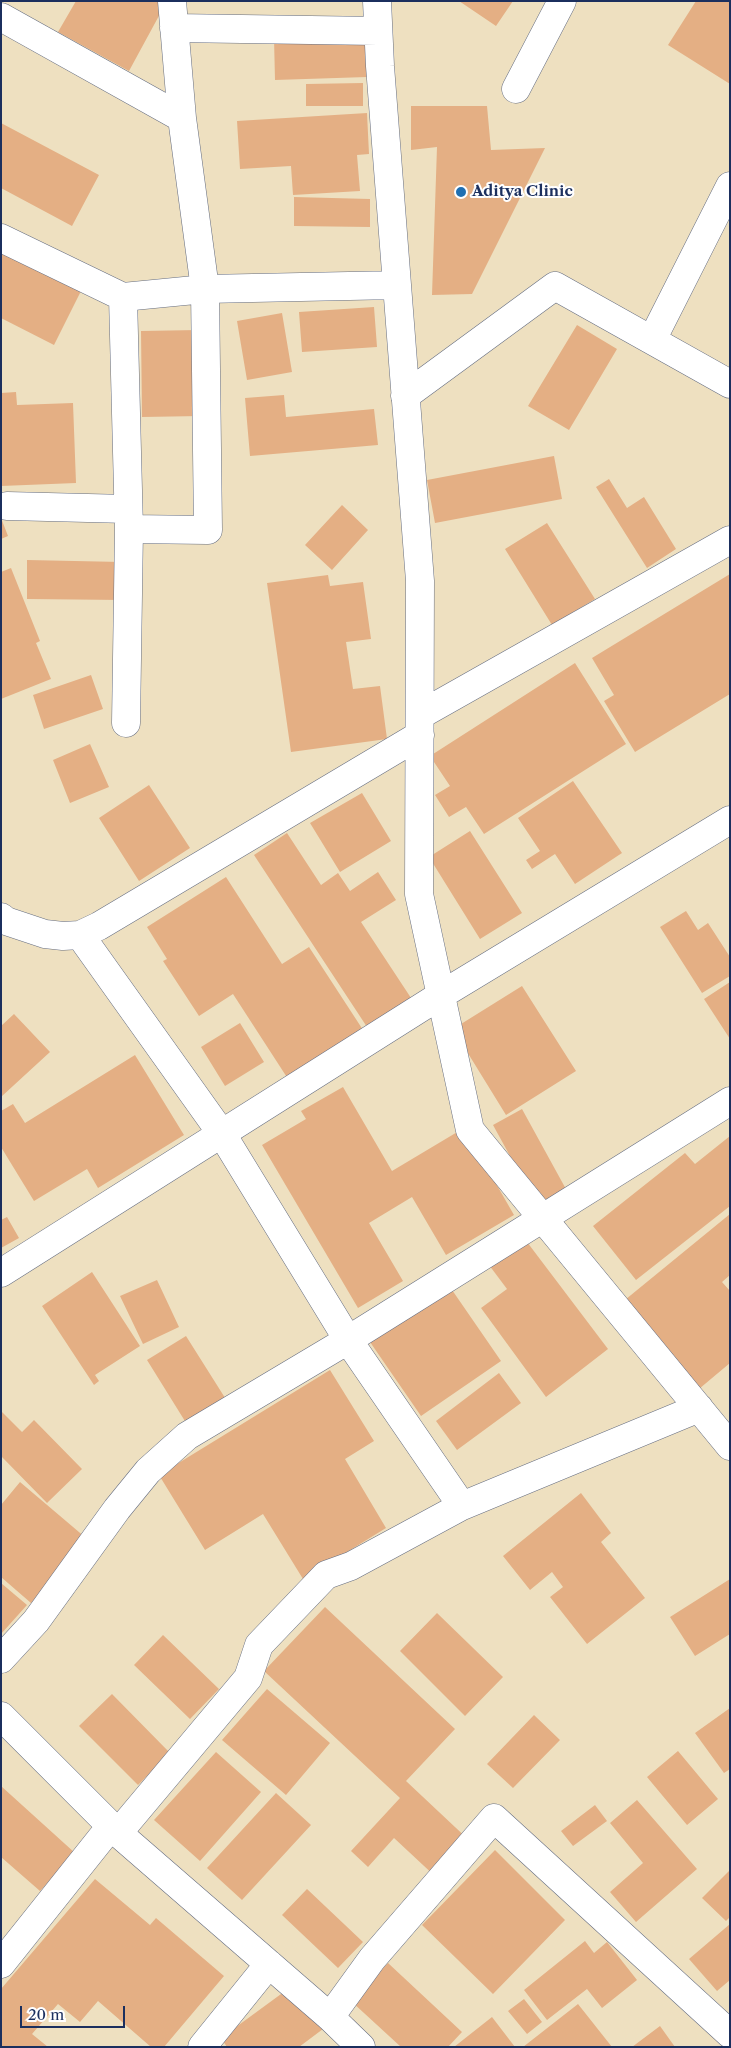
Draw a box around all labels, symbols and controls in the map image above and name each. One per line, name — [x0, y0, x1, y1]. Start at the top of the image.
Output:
place label: Aditya Clinic — [472, 183, 573, 201]
marker: Aditya Clinic — [454, 185, 468, 199]
scale bar — [22, 1996, 128, 2028]
text: 20 m — [28, 2005, 64, 2024]

